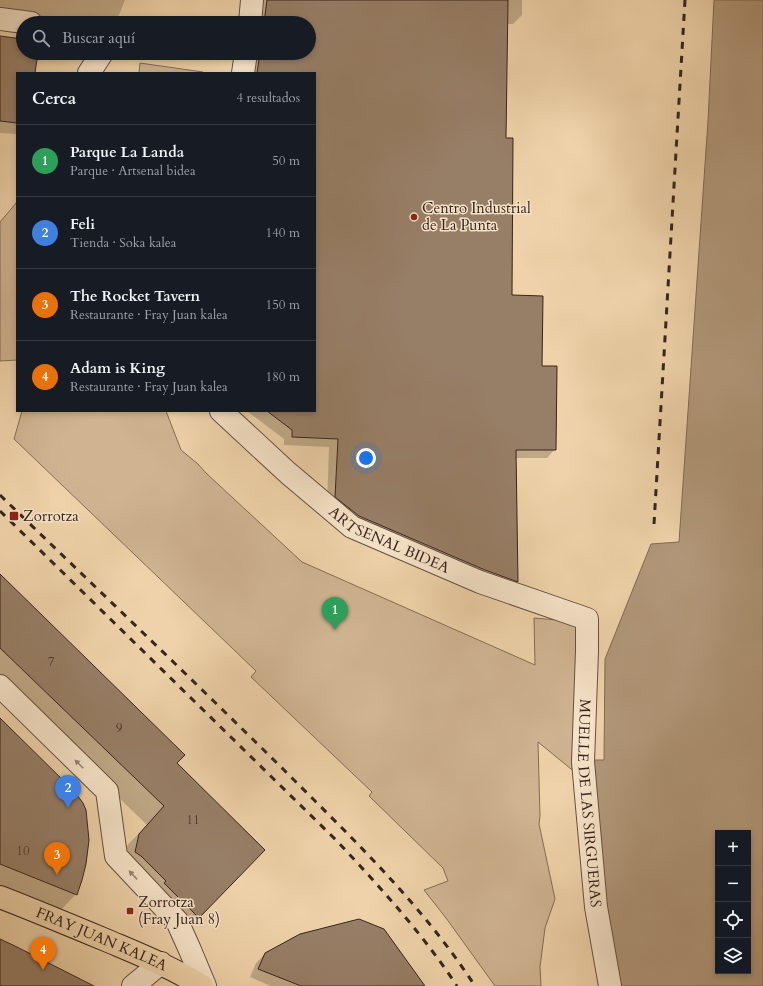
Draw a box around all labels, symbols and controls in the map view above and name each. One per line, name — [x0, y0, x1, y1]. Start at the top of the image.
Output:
search box — [16, 16, 316, 60]
icon: search — [30, 27, 52, 49]
text: Buscar aquí — [62, 28, 135, 48]
text: Cerca — [32, 87, 76, 110]
text: 4 resultados — [236, 89, 300, 107]
text: Parque La Landa — [70, 142, 184, 162]
text: 1 — [42, 152, 48, 170]
text: 50 m — [272, 152, 300, 170]
text: Parque · Artsenal bidea — [70, 162, 196, 180]
place label: Centro Industrial de La Punta — [422, 198, 531, 235]
marker: Centro Industrial de La Punta — [409, 212, 419, 222]
text: Feli — [70, 214, 95, 234]
text: 2 — [42, 224, 48, 242]
text: 140 m — [266, 224, 300, 242]
text: Tienda · Soka kalea — [70, 234, 176, 252]
text: The Rocket Tavern — [70, 286, 200, 306]
text: 3 — [42, 296, 48, 314]
text: 150 m — [266, 296, 300, 314]
text: Restaurante · Fray Juan kalea — [70, 306, 228, 324]
text: Adam is King — [70, 358, 165, 378]
text: 4 — [42, 368, 48, 386]
text: 180 m — [266, 368, 300, 386]
text: Restaurante · Fray Juan kalea — [70, 378, 228, 396]
your location — [356, 448, 376, 468]
street label: ARTSENAL BIDEA — [325, 502, 453, 578]
place label: Zorrotza — [23, 506, 79, 526]
marker: Zorrotza — [8, 510, 20, 522]
pin: 1 — [322, 597, 348, 630]
house number: 7 — [48, 653, 55, 671]
street label: MUELLE DE LAS SIRGUERAS — [573, 699, 606, 908]
house number: 9 — [116, 719, 123, 737]
one-way arrow — [74, 759, 84, 769]
pin: 2 — [55, 775, 81, 808]
house number: 11 — [186, 811, 200, 829]
map controls — [715, 830, 751, 974]
button: + — [715, 830, 751, 866]
house number: 10 — [16, 842, 30, 860]
pin: 3 — [44, 842, 70, 875]
button: − — [715, 866, 751, 902]
one-way arrow — [129, 870, 138, 880]
place label: Zorrotza (Fray Juan 8) — [138, 892, 220, 929]
street label: FRAY JUAN KALEA — [33, 902, 171, 976]
button: locate — [715, 902, 751, 938]
marker: Zorrotza (Fray Juan 8) — [125, 906, 135, 916]
pin: 4 — [30, 937, 56, 970]
button: layers — [715, 938, 751, 974]

